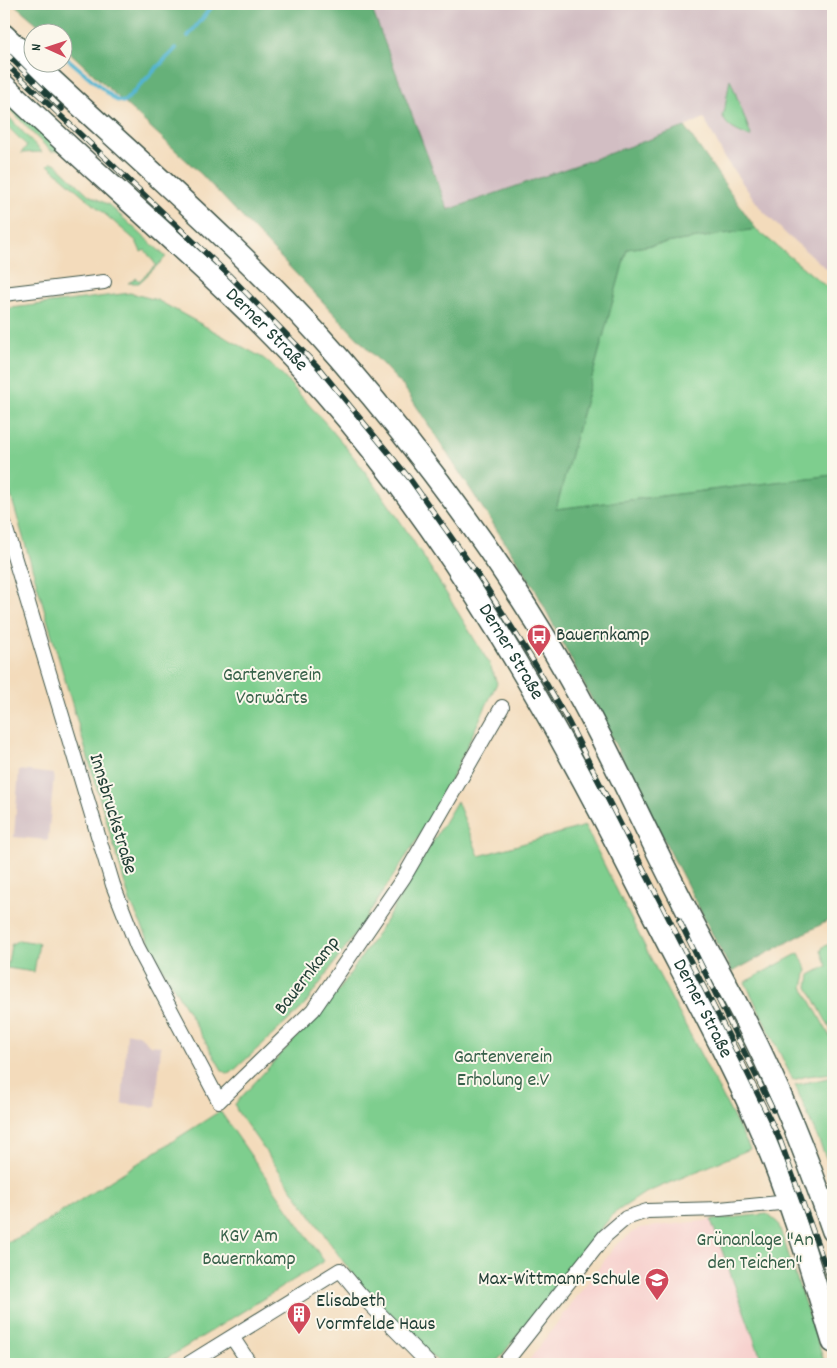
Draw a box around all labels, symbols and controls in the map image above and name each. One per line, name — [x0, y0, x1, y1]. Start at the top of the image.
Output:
north arrow — [22, 22, 72, 72]
text: N — [27, 43, 47, 51]
street label: Derner Straße — [218, 282, 314, 379]
street label: Derner Straße — [470, 599, 550, 706]
place label: Bauernkamp — [556, 622, 649, 650]
bus stop icon: Bauernkamp — [526, 623, 552, 657]
park label: Gartenverein Vorwärts — [223, 662, 321, 713]
street label: Innsbruckstraße — [80, 750, 144, 878]
street label: Bauernkamp — [268, 931, 348, 1021]
street label: Derner Straße — [664, 954, 739, 1063]
park label: Gartenverein Erholung e.V — [454, 1044, 552, 1095]
park label: KGV Am Bauernkamp — [202, 1223, 296, 1274]
park label: Grünanlage "An den Teichen" — [696, 1227, 814, 1278]
place label: Max-Wittmann-Schule — [478, 1266, 640, 1294]
school or university icon: Max-Wittmann-Schule — [644, 1267, 670, 1301]
place label: Elisabeth Vormfelde Haus — [316, 1288, 436, 1339]
building icon: Elisabeth Vormfelde Haus — [286, 1301, 312, 1335]

